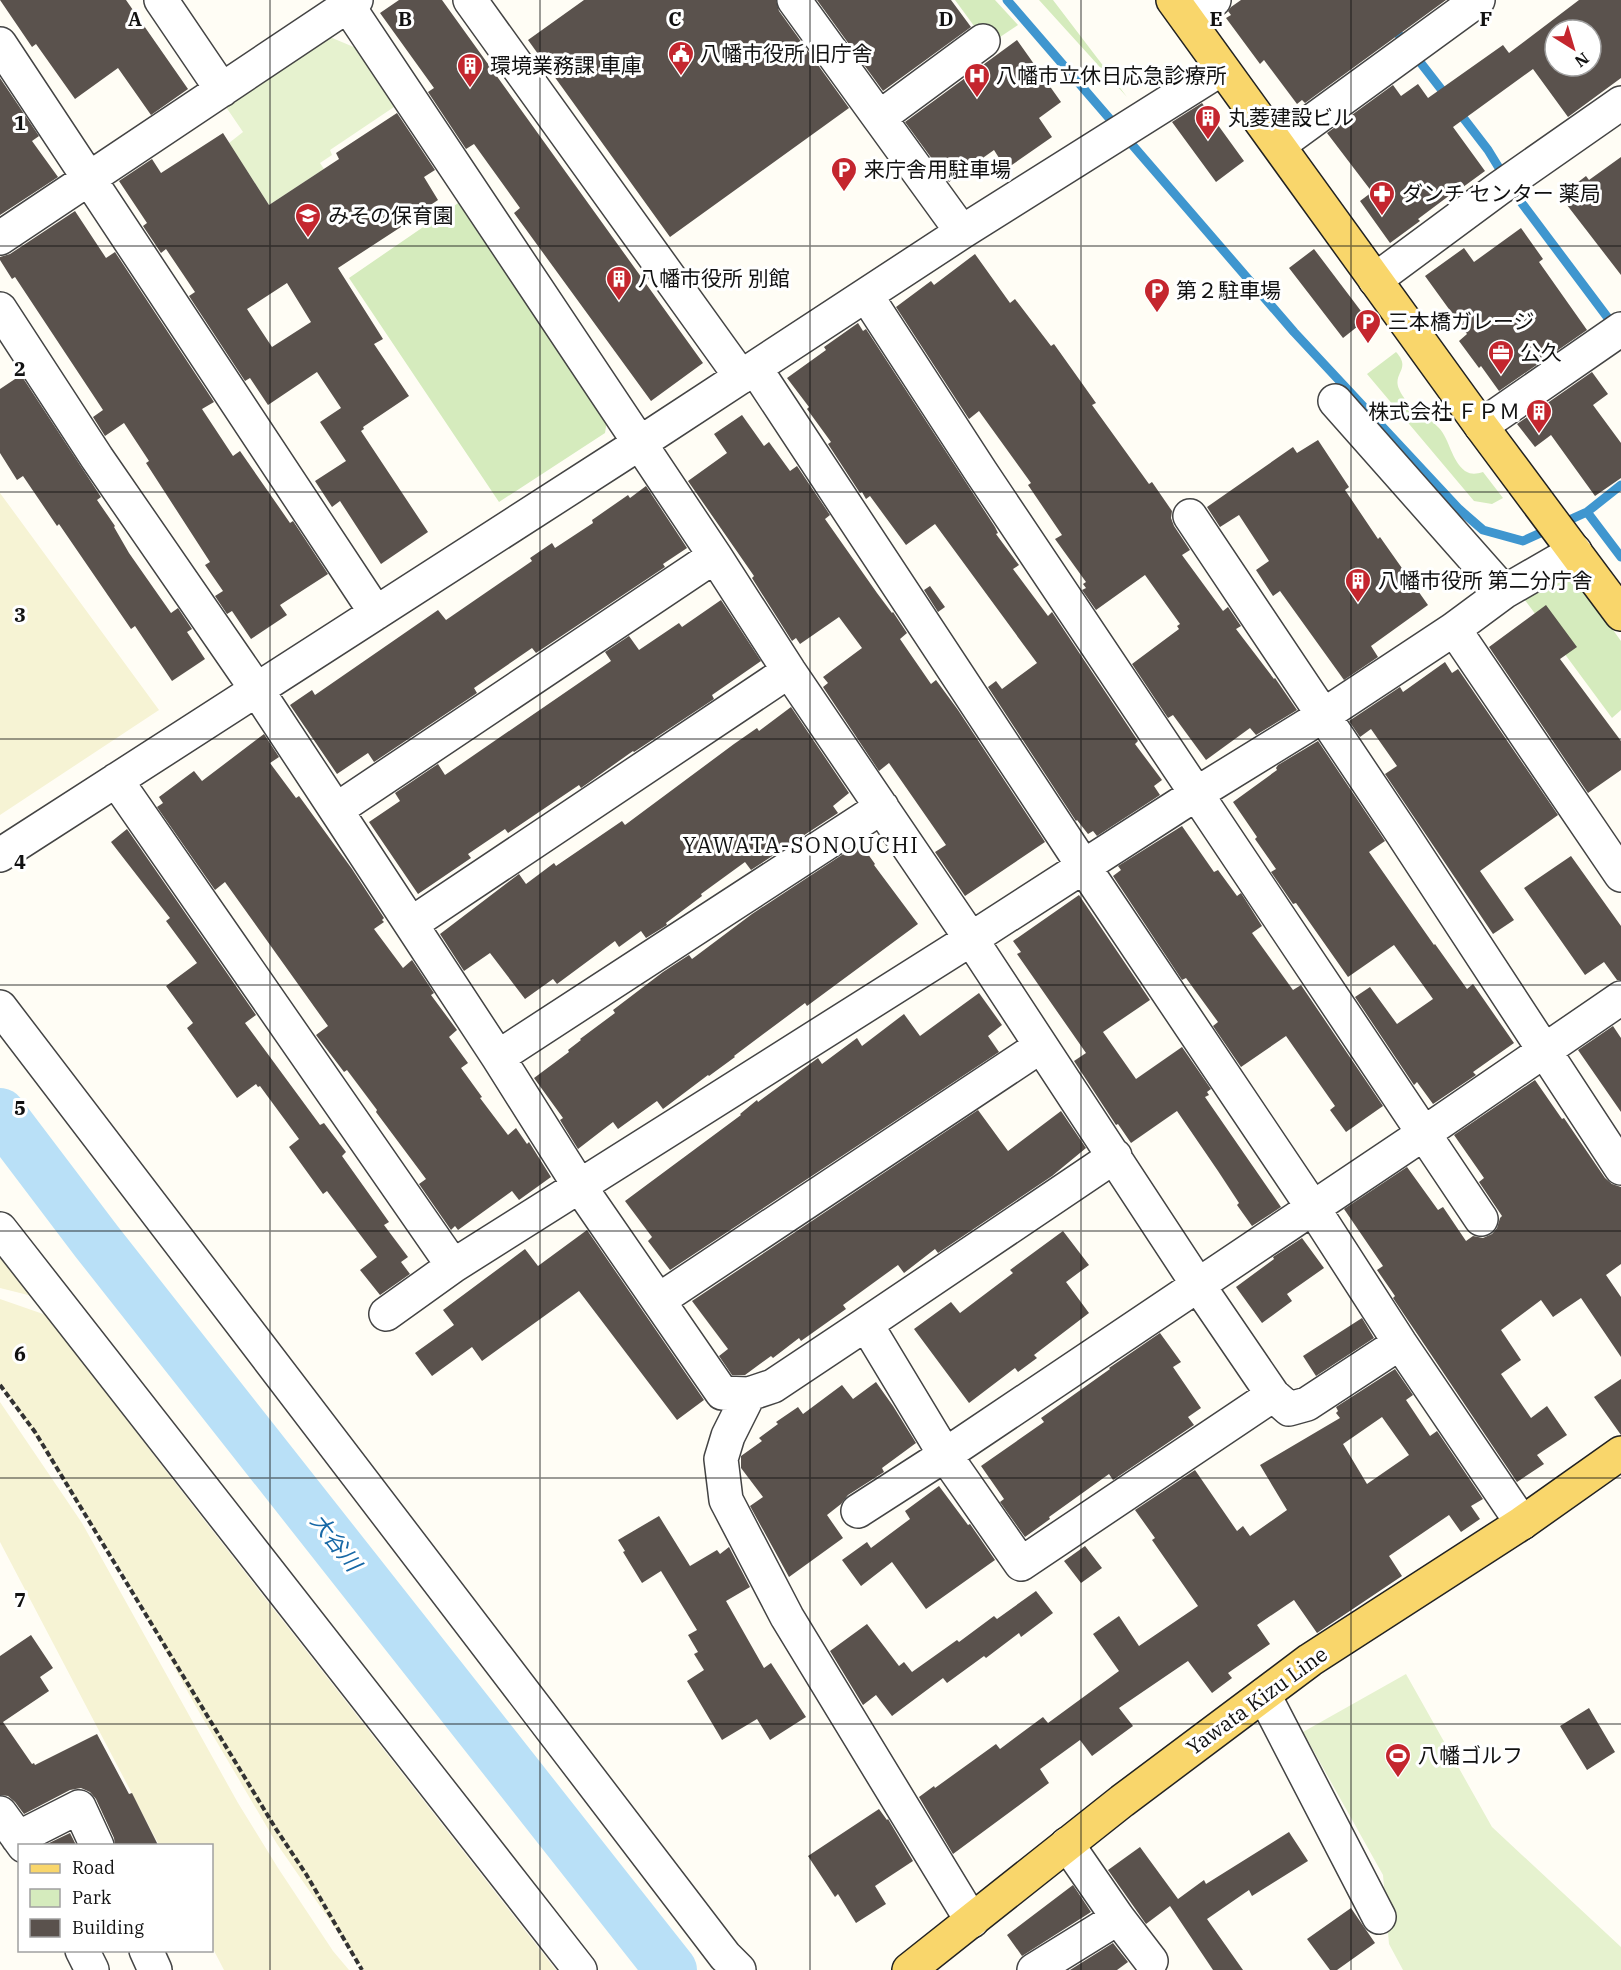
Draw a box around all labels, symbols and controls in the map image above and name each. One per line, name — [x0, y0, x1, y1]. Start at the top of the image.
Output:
text: A — [128, 5, 142, 32]
text: B — [398, 5, 412, 32]
text: C — [668, 5, 682, 32]
text: D — [938, 5, 954, 32]
text: E — [1209, 5, 1223, 32]
text: F — [1480, 5, 1492, 32]
north arrow — [1543, 18, 1603, 78]
public building icon: 八幡市役所 旧庁舎 — [666, 39, 696, 77]
place label: 八幡市役所 旧庁舎 — [700, 39, 873, 67]
text: N — [1571, 48, 1593, 72]
building icon: 環境業務課 車庫 — [455, 51, 485, 89]
place label: 環境業務課 車庫 — [490, 51, 642, 79]
hospital icon: 八幡市立休日応急診療所 — [962, 61, 992, 99]
place label: 八幡市立休日応急診療所 — [996, 61, 1227, 89]
building icon: 丸菱建設ビル — [1193, 103, 1223, 141]
place label: 丸菱建設ビル — [1228, 103, 1354, 131]
text: 1 — [14, 109, 26, 136]
parking icon: 来庁舎用駐車場 — [829, 155, 859, 193]
place label: 来庁舎用駐車場 — [864, 155, 1011, 183]
pharmacy icon: ダンチ センター 薬局 — [1367, 179, 1397, 217]
place label: ダンチ センター 薬局 — [1402, 179, 1601, 207]
school or university icon: みその保育園 — [293, 201, 323, 239]
place label: みその保育園 — [328, 201, 454, 229]
building icon: 八幡市役所 別館 — [604, 264, 634, 302]
place label: 八幡市役所 別館 — [638, 264, 790, 292]
parking icon: 第２駐車場 — [1142, 276, 1172, 314]
place label: 第２駐車場 — [1176, 276, 1281, 304]
parking icon: 三本橋ガレージ — [1353, 307, 1383, 345]
place label: 三本橋ガレージ — [1388, 307, 1535, 335]
office icon: 公久 — [1486, 338, 1516, 376]
place label: 公久 — [1520, 338, 1562, 366]
text: 2 — [14, 355, 26, 382]
place label: 株式会社 ＦＰＭ — [1368, 397, 1520, 425]
building icon: 株式会社 ＦＰＭ — [1524, 397, 1554, 435]
building icon: 八幡市役所 第二分庁舎 — [1343, 566, 1373, 604]
place label: 八幡市役所 第二分庁舎 — [1378, 566, 1593, 594]
text: 3 — [14, 601, 26, 628]
district label: YAWATA-SONOUCHI — [683, 830, 919, 859]
text: 4 — [14, 848, 26, 875]
text: 5 — [14, 1094, 26, 1121]
text: 6 — [14, 1340, 26, 1367]
water label: 大谷川 — [305, 1507, 369, 1578]
text: 7 — [14, 1586, 26, 1613]
street label: Yawata Kizu Line — [1180, 1639, 1333, 1761]
sports icon: 八幡ゴルフ — [1383, 1741, 1413, 1779]
place label: 八幡ゴルフ — [1418, 1741, 1523, 1769]
legend — [18, 1844, 213, 1952]
text: Road — [72, 1856, 115, 1879]
text: Park — [72, 1886, 112, 1909]
text: Building — [72, 1916, 144, 1939]

